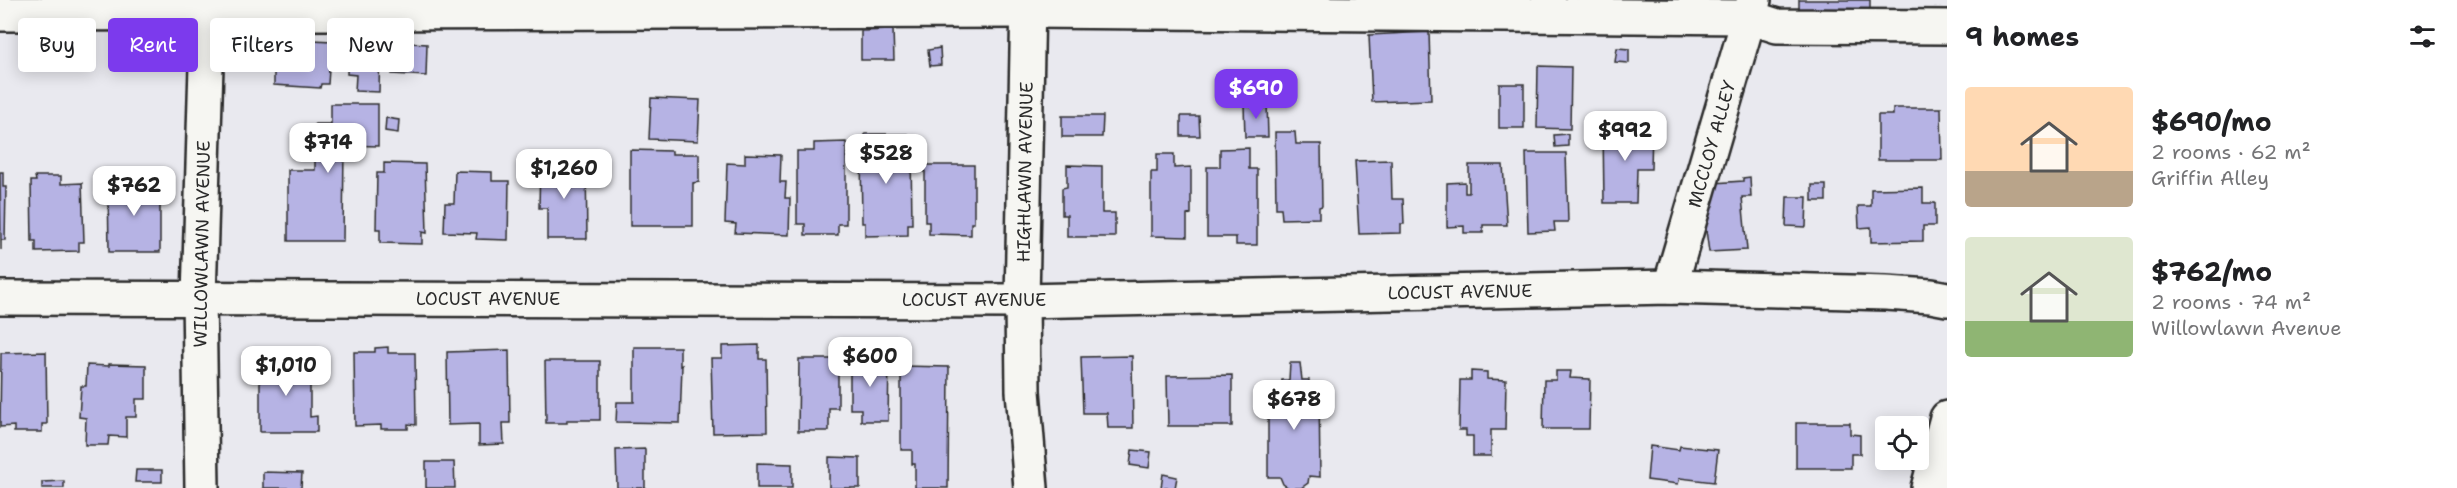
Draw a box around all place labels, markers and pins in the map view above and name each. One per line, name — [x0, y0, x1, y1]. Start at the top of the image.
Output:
pin: $690 — [1220, 69, 1292, 120]
pin: $992 — [1589, 111, 1661, 162]
pin: $714 — [292, 123, 364, 174]
pin: $528 — [850, 134, 922, 185]
pin: $1,260 — [515, 149, 613, 200]
pin: $762 — [98, 166, 170, 217]
pin: $600 — [834, 337, 906, 388]
pin: $1,010 — [237, 346, 335, 397]
pin: $678 — [1258, 380, 1330, 431]

